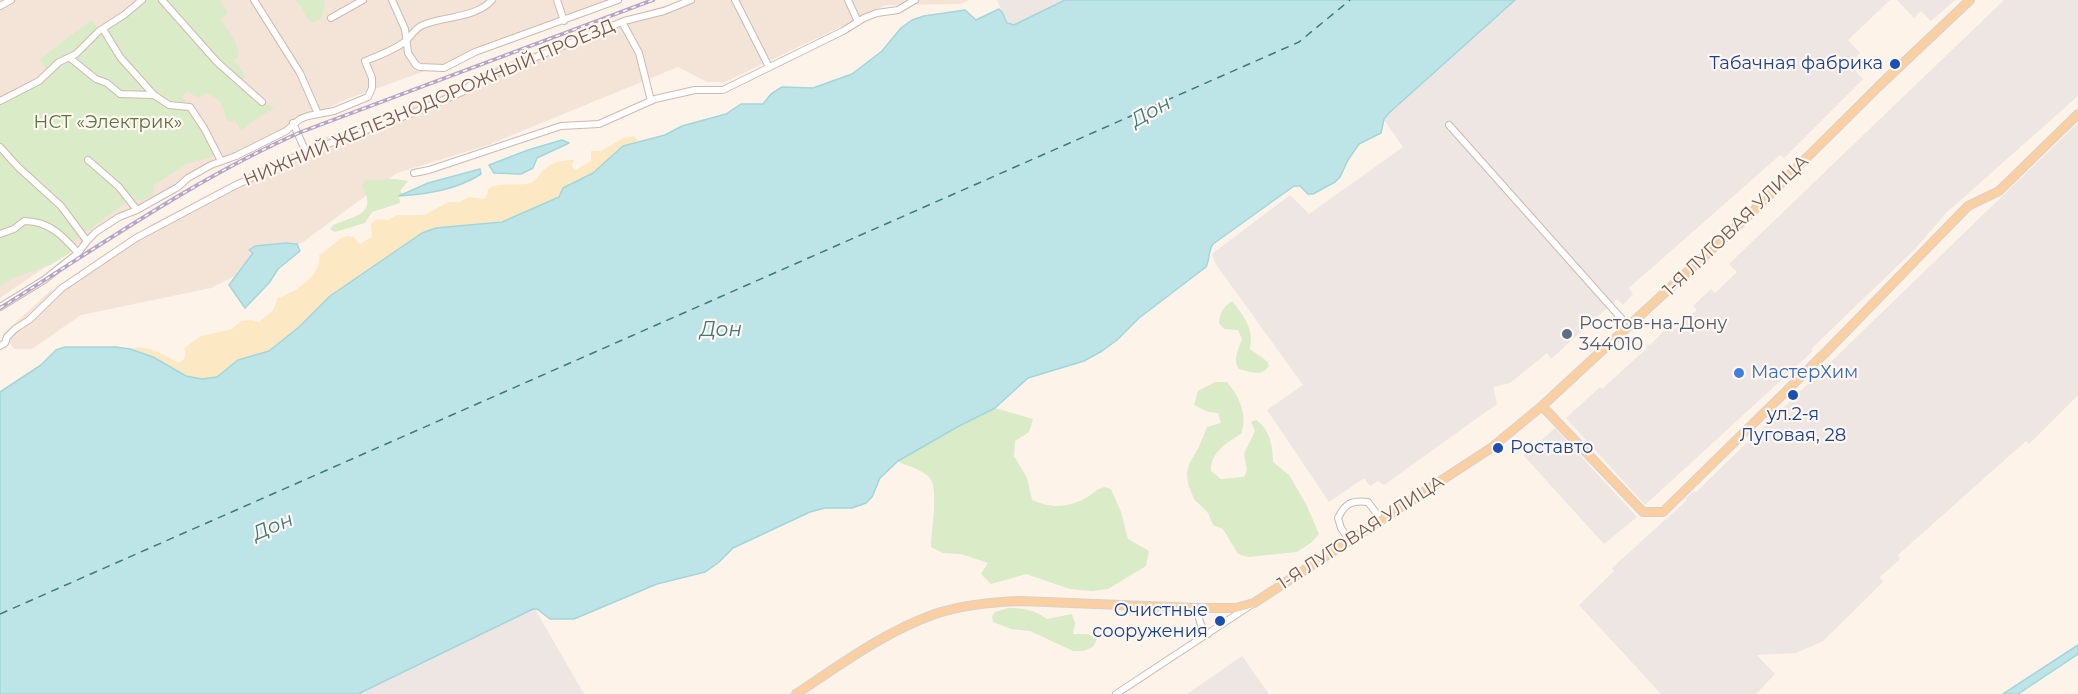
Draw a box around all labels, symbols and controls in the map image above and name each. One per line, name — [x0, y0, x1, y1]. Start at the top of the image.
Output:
street label: НИЖНИЙ ЖЕЛЕЗНОДОРОЖНЫЙ ПРОЕЗД — [240, 15, 618, 191]
place label: Табачная фабрика — [1709, 53, 1883, 75]
marker: Табачная фабрика — [1888, 57, 1902, 71]
water label: Дон — [1127, 91, 1175, 133]
park label: НСТ «Электрик» — [34, 112, 182, 134]
street label: 1-Я ЛУГОВАЯ УЛИЦА — [1659, 151, 1813, 301]
place label: Ростов-на-Дону 344010 — [1579, 313, 1727, 356]
water label: Дон — [700, 318, 742, 342]
marker: Ростов-на-Дону 344010 — [1560, 327, 1574, 341]
place label: МастерХим — [1751, 362, 1858, 384]
marker: МастерХим — [1732, 366, 1746, 380]
marker: ул.2-я Луговая, 28 — [1786, 388, 1800, 402]
place label: ул.2-я Луговая, 28 — [1740, 404, 1846, 446]
place label: Роставто — [1510, 437, 1593, 459]
marker: Роставто — [1491, 441, 1505, 455]
street label: 1-Я ЛУГОВАЯ УЛИЦА — [1274, 471, 1448, 595]
water label: Дон — [249, 508, 297, 546]
place label: Очистные сооружения — [1092, 600, 1208, 642]
marker: Очистные сооружения — [1213, 614, 1227, 628]

